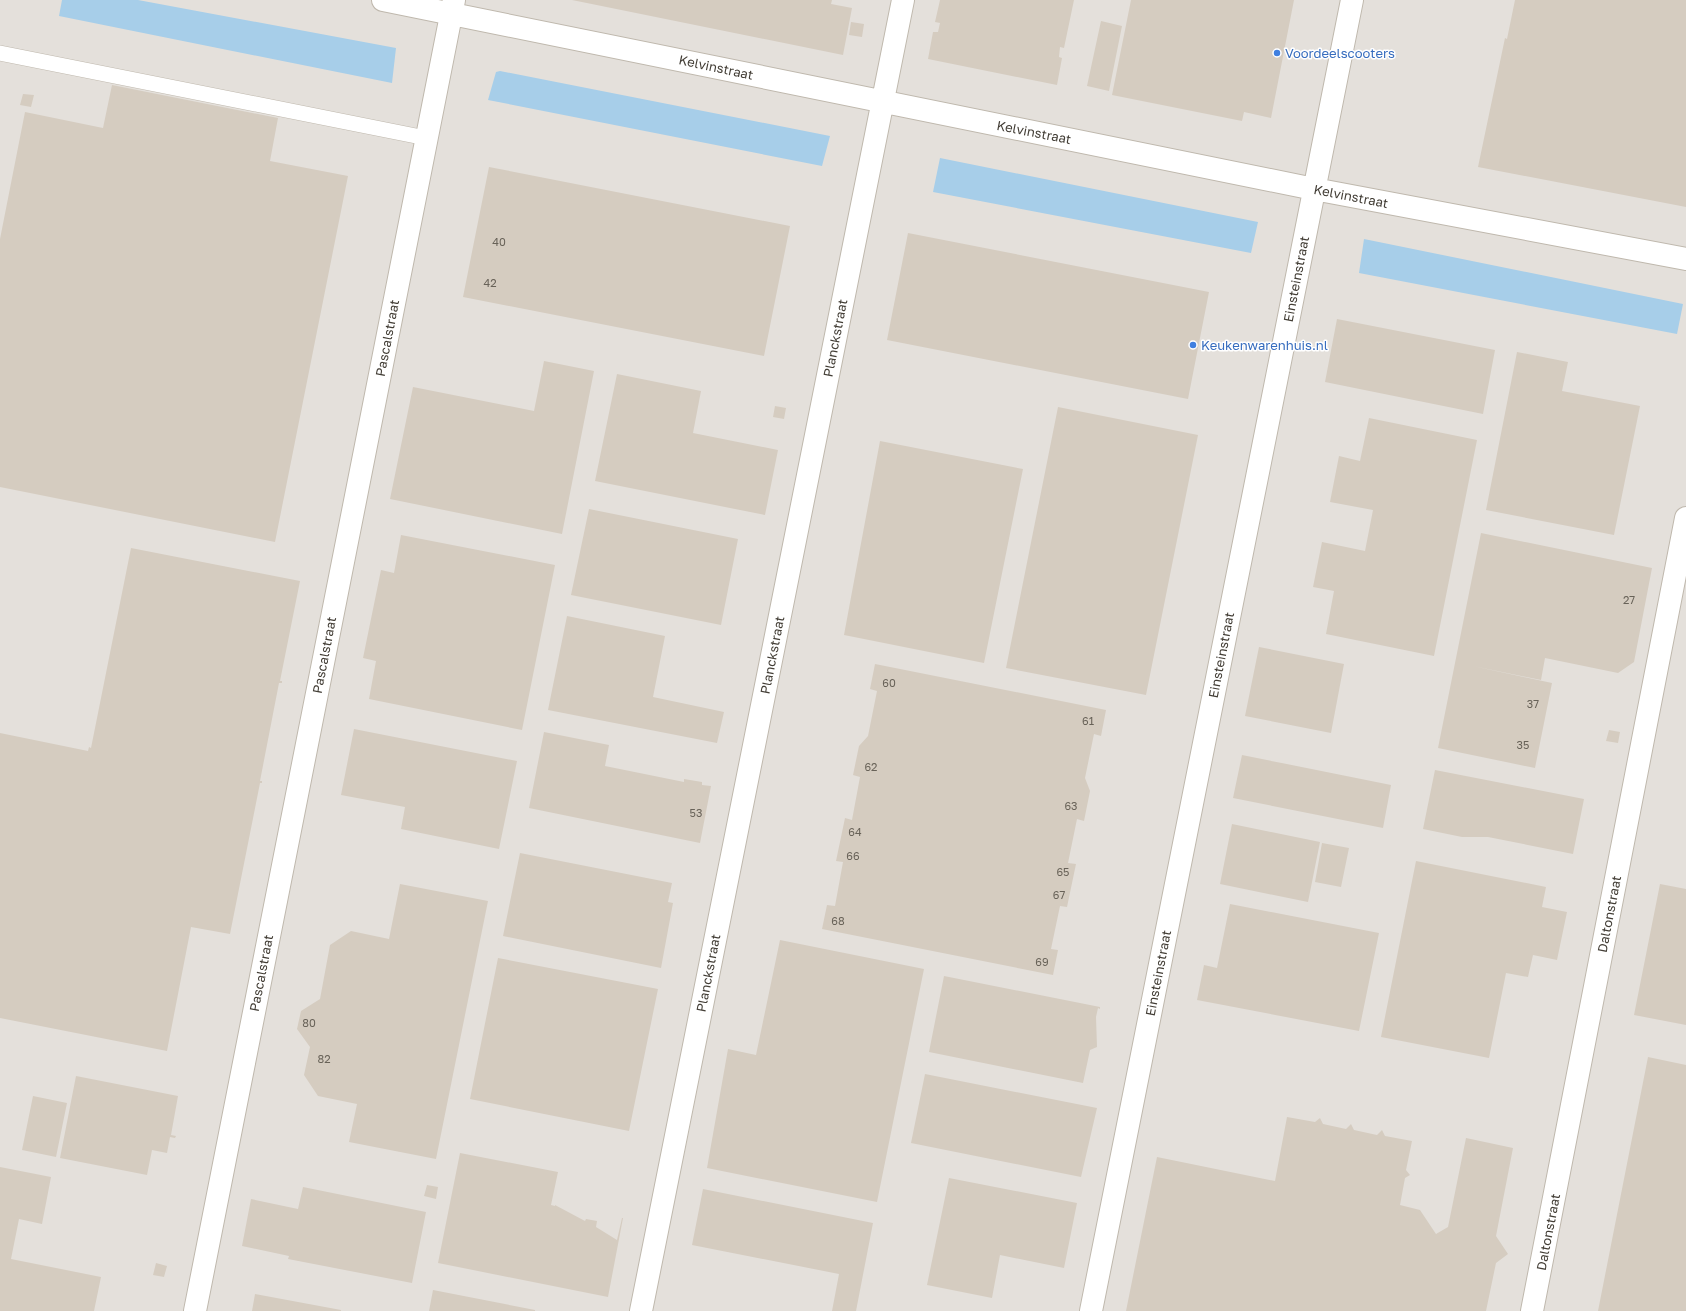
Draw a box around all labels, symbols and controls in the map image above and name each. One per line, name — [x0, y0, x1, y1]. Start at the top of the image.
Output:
place label: Voordeelscooters — [1285, 45, 1395, 61]
marker: Voordeelscooters — [1272, 48, 1282, 58]
street label: Kelvinstraat — [677, 51, 755, 83]
street label: Kelvinstraat — [995, 117, 1073, 147]
street label: Kelvinstraat — [1312, 181, 1390, 211]
house number: 40 — [492, 235, 506, 248]
street label: Einsteinstraat — [1280, 235, 1312, 323]
house number: 42 — [483, 276, 497, 289]
street label: Pascalstraat — [372, 298, 402, 378]
street label: Planckstraat — [820, 298, 850, 378]
place label: Keukenwarenhuis.nl — [1201, 337, 1328, 353]
marker: Keukenwarenhuis.nl — [1188, 340, 1198, 350]
house number: 27 — [1623, 593, 1635, 606]
street label: Einsteinstraat — [1205, 611, 1237, 699]
street label: Pascalstraat — [309, 615, 339, 695]
street label: Planckstraat — [757, 615, 787, 695]
house number: 60 — [882, 676, 896, 689]
house number: 37 — [1527, 697, 1539, 710]
house number: 61 — [1082, 714, 1094, 727]
house number: 35 — [1517, 738, 1529, 751]
house number: 62 — [864, 760, 878, 773]
house number: 63 — [1064, 799, 1078, 812]
house number: 53 — [690, 806, 702, 819]
house number: 64 — [848, 825, 862, 838]
house number: 66 — [846, 849, 860, 862]
house number: 65 — [1056, 865, 1070, 878]
street label: Daltonstraat — [1594, 874, 1624, 954]
house number: 67 — [1053, 888, 1065, 901]
house number: 68 — [831, 914, 845, 927]
street label: Einsteinstraat — [1142, 929, 1174, 1017]
street label: Pascalstraat — [246, 933, 276, 1013]
street label: Planckstraat — [693, 933, 723, 1013]
house number: 69 — [1035, 955, 1049, 968]
house number: 80 — [302, 1016, 316, 1029]
house number: 82 — [317, 1052, 331, 1065]
street label: Daltonstraat — [1533, 1192, 1563, 1272]

